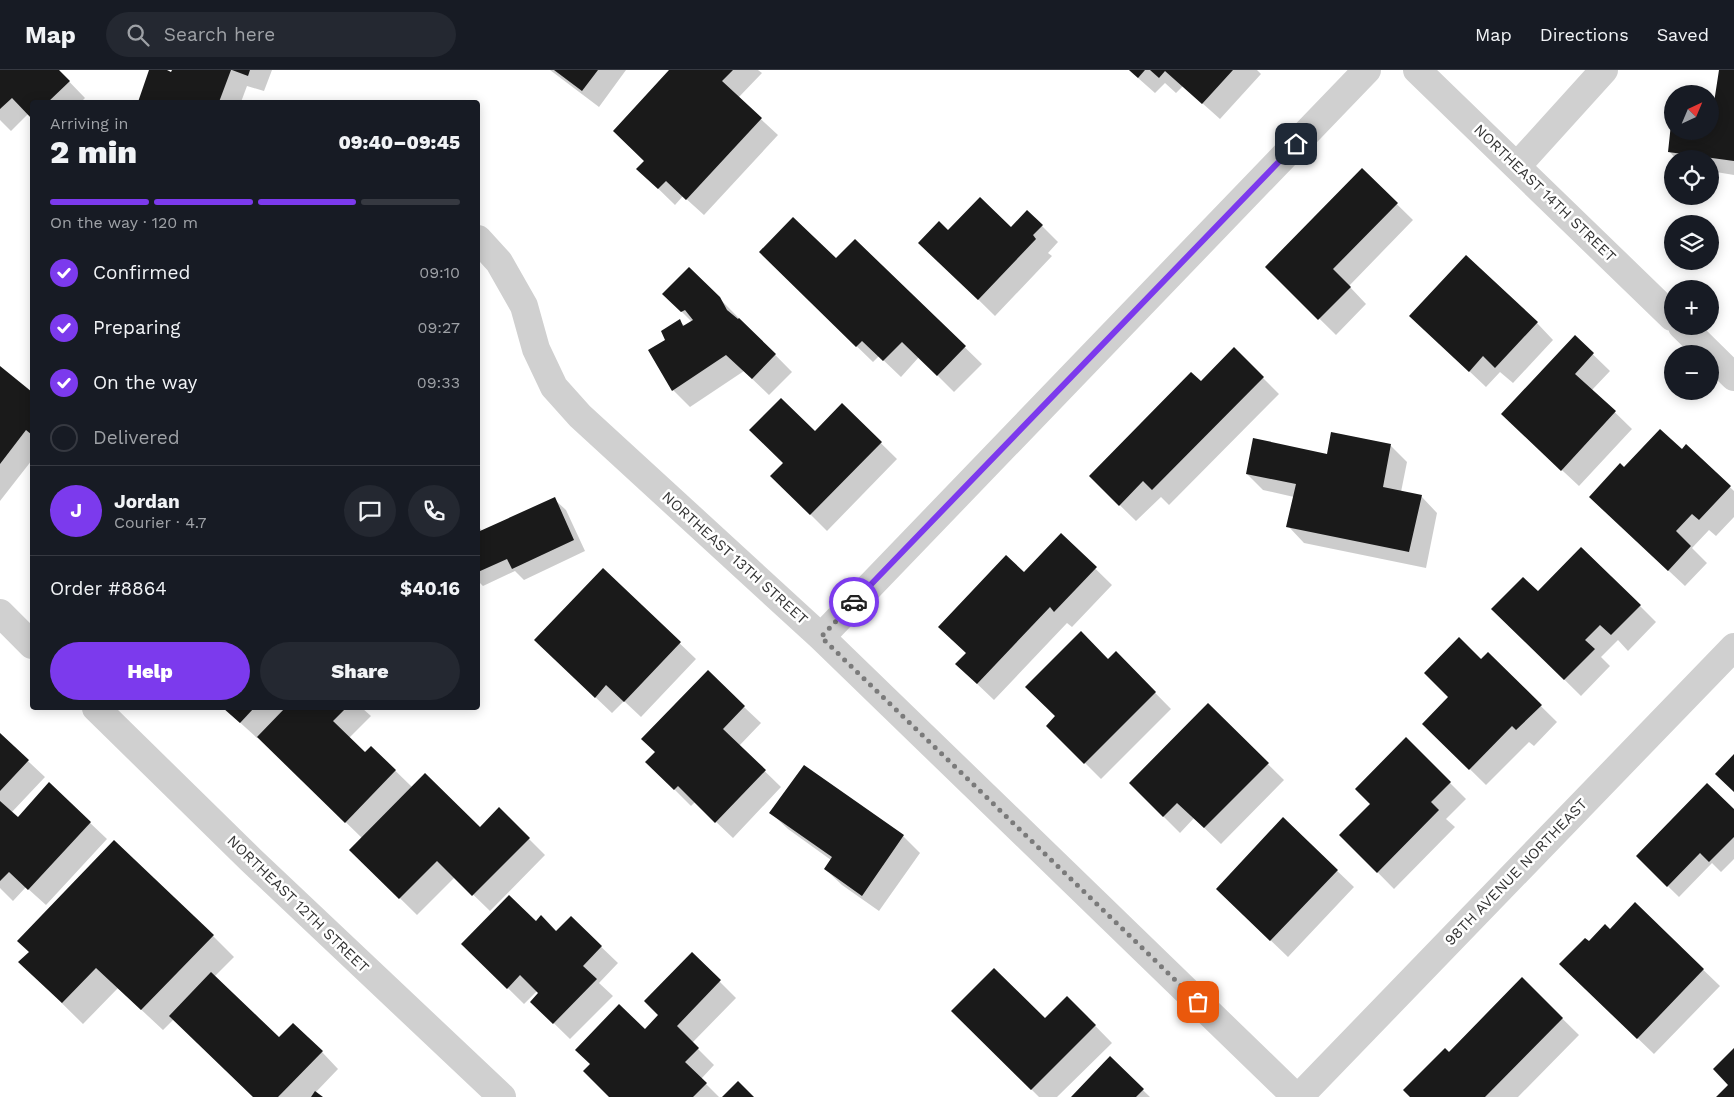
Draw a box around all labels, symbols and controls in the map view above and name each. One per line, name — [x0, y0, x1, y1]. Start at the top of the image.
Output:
search box — [106, 12, 456, 57]
text: Map — [25, 21, 76, 49]
icon: search — [124, 21, 152, 49]
text: Search here — [164, 23, 275, 46]
text: Map — [1475, 24, 1512, 45]
text: Directions — [1540, 24, 1629, 45]
text: Saved — [1657, 24, 1709, 45]
north arrow — [1664, 85, 1719, 140]
map controls — [1664, 85, 1719, 400]
text: Arriving in — [50, 114, 128, 133]
street label: NORTHEAST 14TH STREET — [1470, 120, 1620, 266]
pin — [1275, 123, 1317, 165]
icon: home — [1282, 130, 1310, 158]
text: 09:40–09:45 — [338, 131, 460, 154]
text: 2 min — [50, 133, 137, 171]
button: locate — [1664, 150, 1719, 205]
text: On the way · 120 m — [50, 213, 198, 232]
button: layers — [1664, 215, 1719, 270]
icon: check — [50, 259, 78, 287]
text: Confirmed — [93, 261, 190, 284]
text: 09:10 — [419, 263, 460, 282]
button: + — [1664, 280, 1719, 335]
icon: check — [50, 314, 78, 342]
text: Preparing — [93, 316, 180, 339]
text: 09:27 — [417, 318, 460, 337]
button: − — [1664, 345, 1719, 400]
icon: check — [50, 369, 78, 397]
text: On the way — [93, 371, 197, 394]
text: 09:33 — [417, 373, 460, 392]
text: Delivered — [93, 426, 180, 449]
button: chat — [344, 485, 396, 537]
button: phone — [408, 485, 460, 537]
street label: NORTHEAST 13TH STREET — [658, 488, 812, 628]
text: Jordan — [114, 490, 180, 513]
text: J — [70, 499, 82, 522]
text: Courier · 4.7 — [114, 513, 207, 532]
text: Order #8864 — [50, 577, 167, 600]
text: $40.16 — [400, 577, 460, 600]
courier — [829, 577, 879, 627]
icon: car — [840, 588, 868, 616]
button: Help — [50, 642, 250, 700]
button: Share — [260, 642, 460, 700]
street label: 98TH AVENUE NORTHEAST — [1441, 795, 1591, 949]
street label: NORTHEAST 12TH STREET — [223, 831, 373, 977]
pin — [1177, 981, 1219, 1023]
icon: bag — [1184, 988, 1212, 1016]

